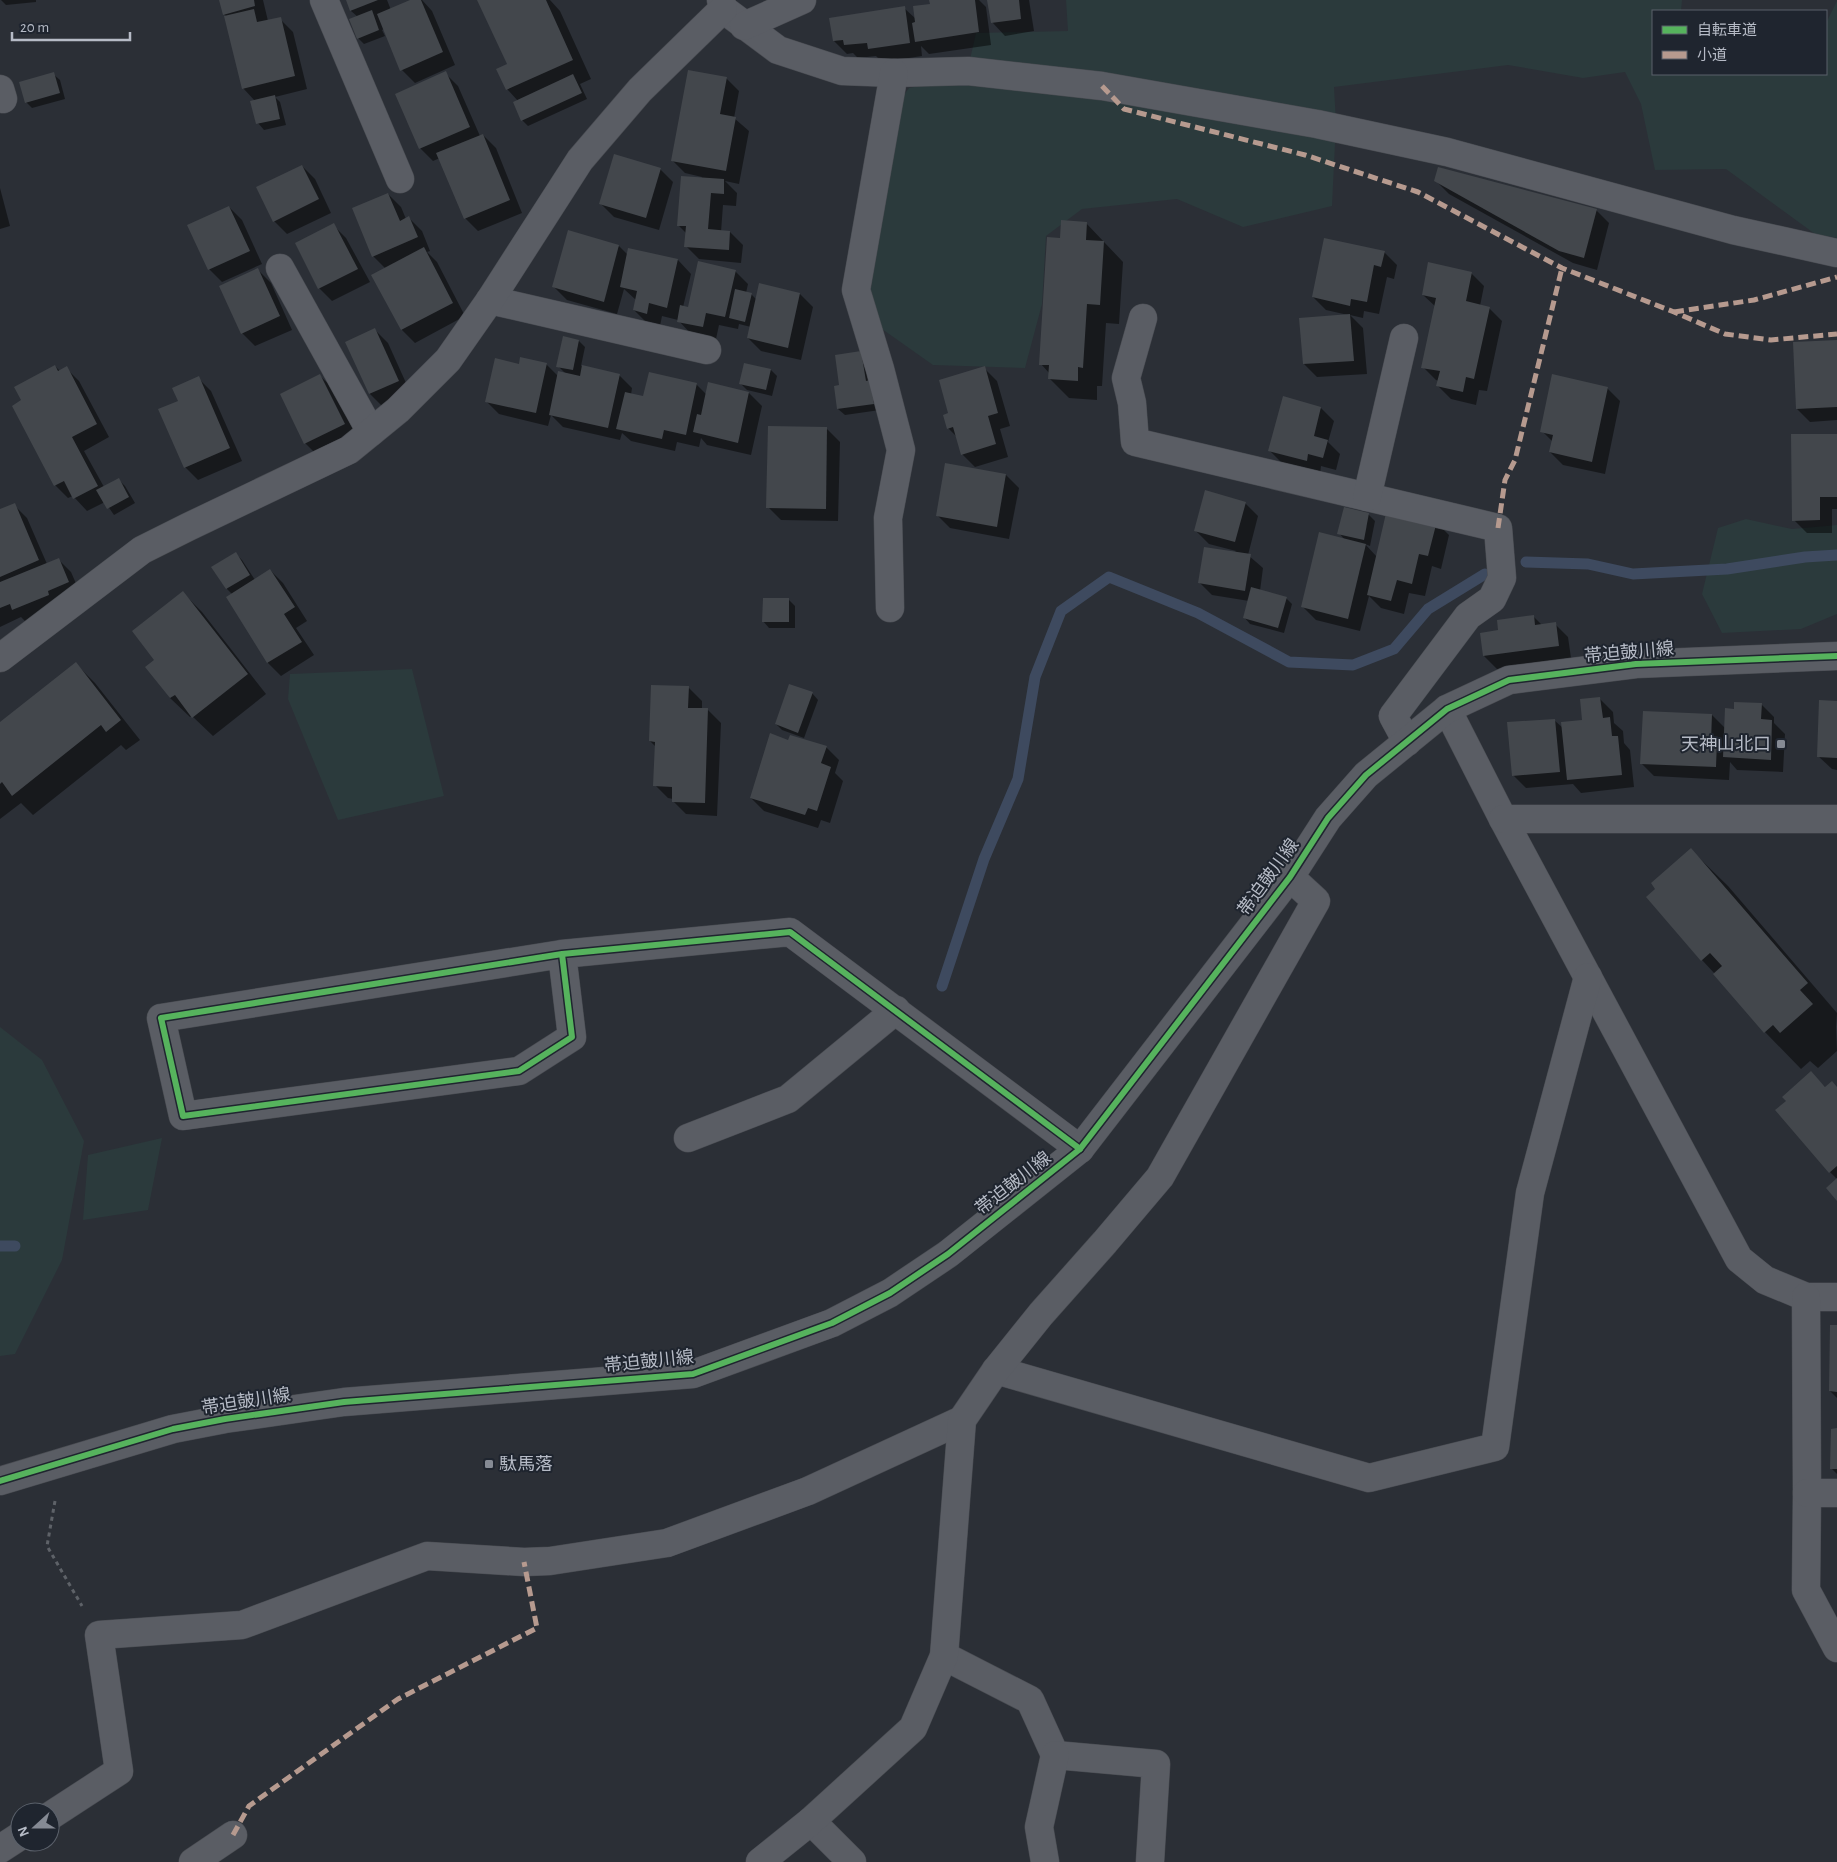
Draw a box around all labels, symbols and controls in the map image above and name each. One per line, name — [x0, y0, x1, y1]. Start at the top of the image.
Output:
scale bar — [12, 10, 130, 42]
legend — [1652, 10, 1827, 75]
text: 20 m — [20, 20, 49, 35]
text: 自転車道 — [1697, 22, 1757, 38]
text: 小道 — [1697, 47, 1727, 63]
street label: 帯迫皷川線 — [1583, 638, 1675, 666]
place label: 天神山北口 — [1681, 734, 1771, 754]
marker: 天神山北口 — [1775, 738, 1787, 750]
street label: 帯迫皷川線 — [1233, 835, 1303, 919]
street label: 帯迫皷川線 — [971, 1147, 1055, 1219]
street label: 帯迫皷川線 — [603, 1346, 695, 1376]
street label: 帯迫皷川線 — [200, 1384, 292, 1418]
place label: 駄馬落 — [499, 1455, 553, 1474]
marker: 駄馬落 — [483, 1458, 495, 1470]
north arrow — [10, 1802, 60, 1852]
text: N — [16, 1824, 32, 1838]

